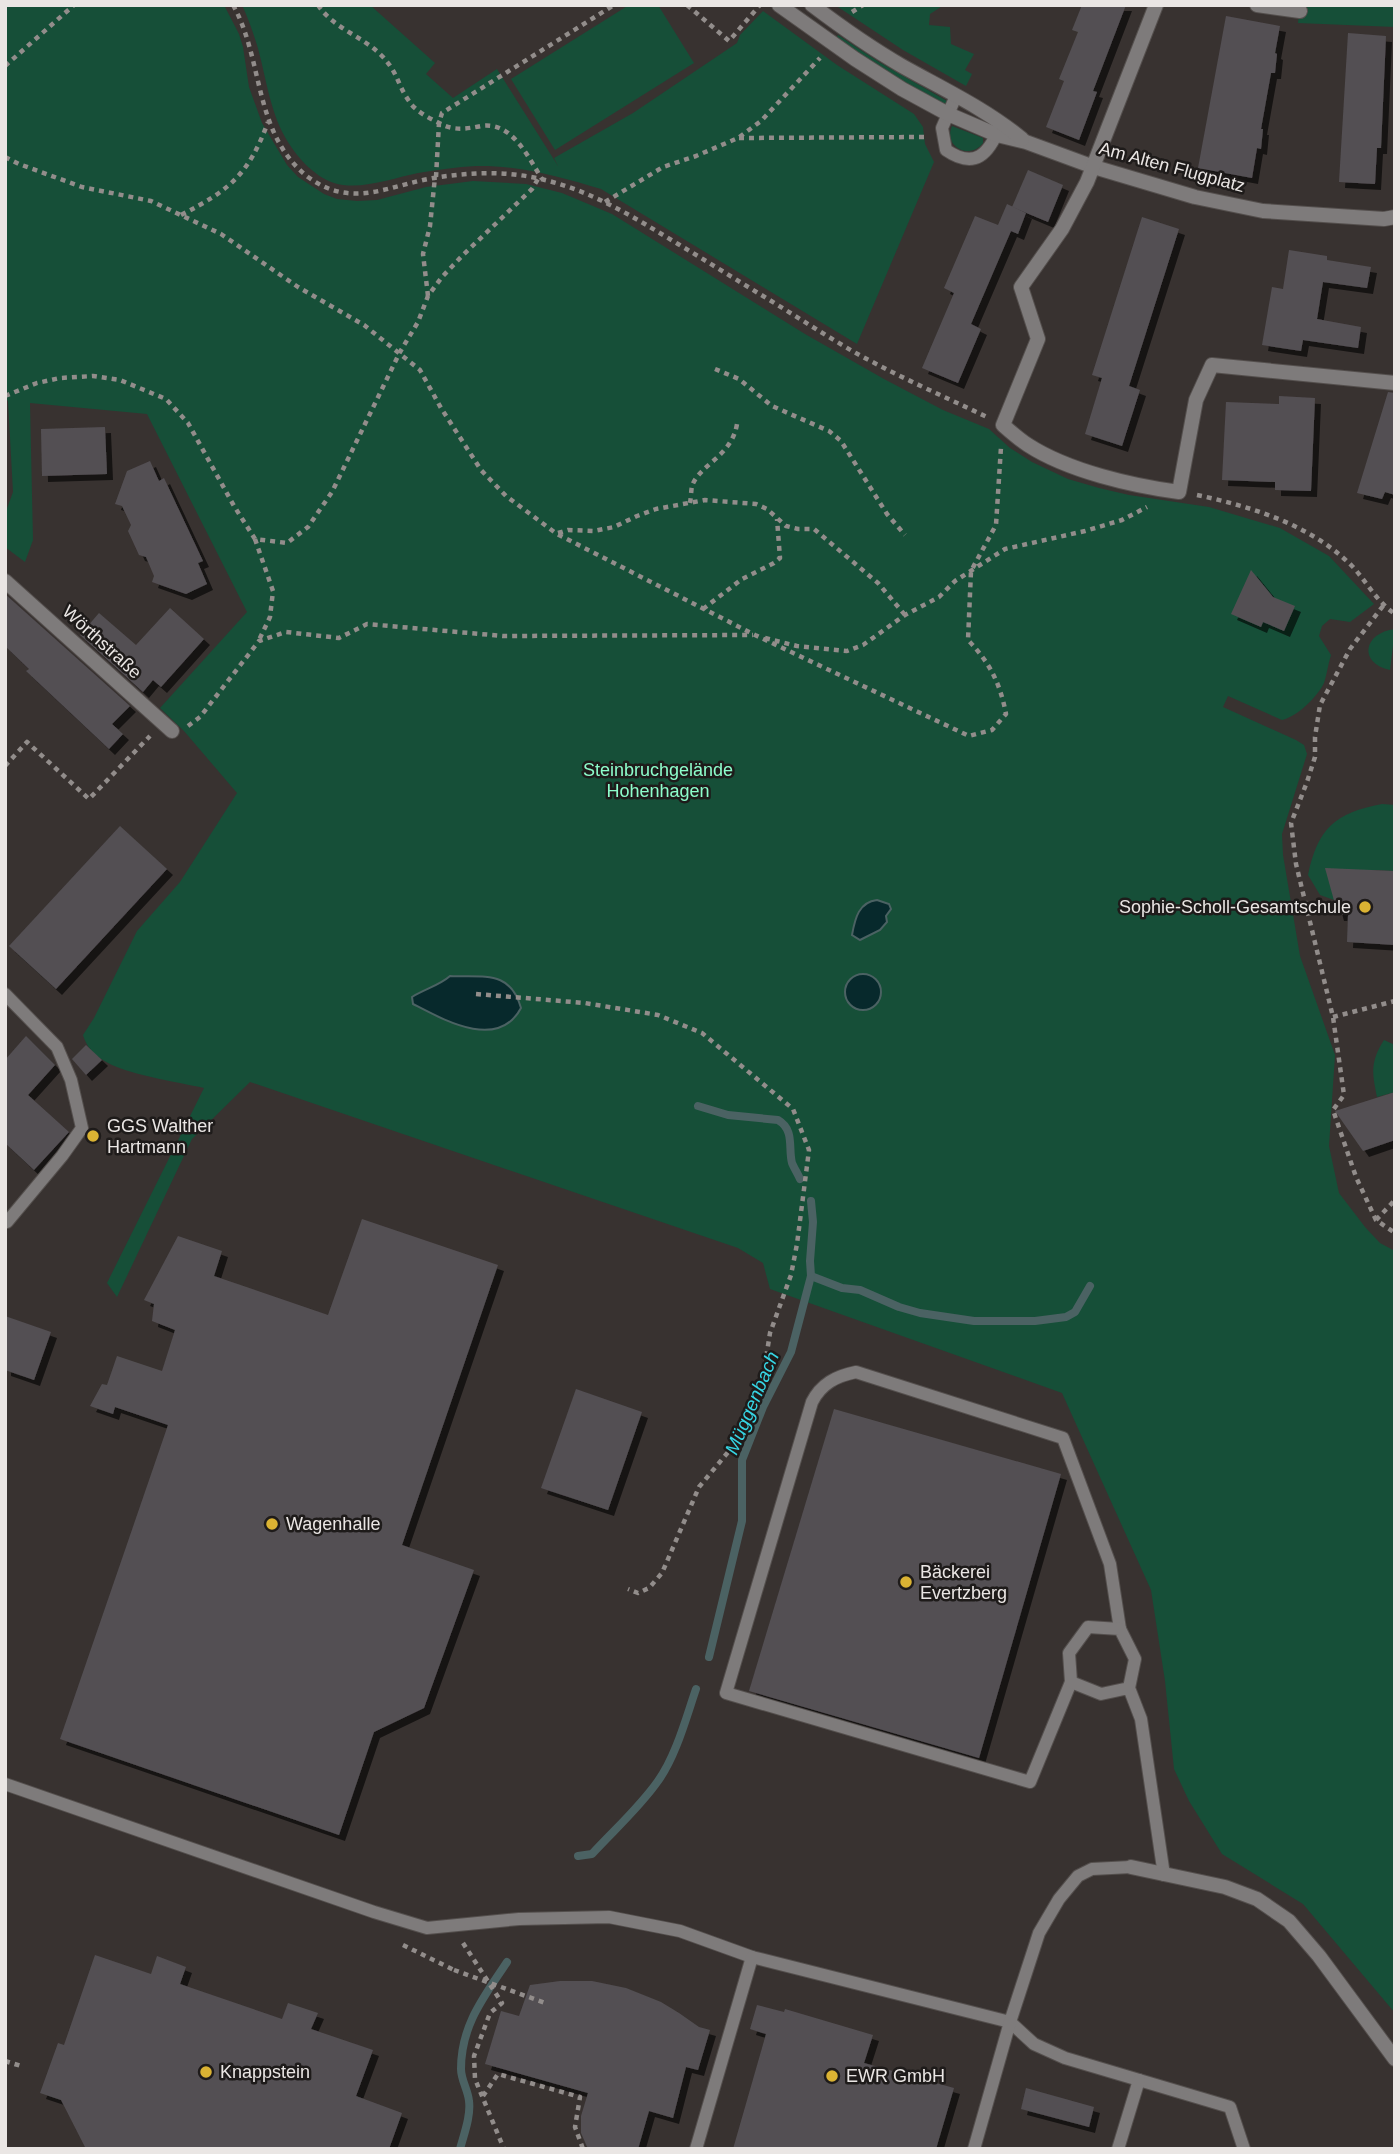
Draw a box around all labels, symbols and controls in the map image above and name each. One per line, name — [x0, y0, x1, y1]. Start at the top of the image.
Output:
street label: Am Alten Flugplatz — [1097, 138, 1247, 196]
street label: Wörthstraße — [59, 601, 145, 683]
park label: Steinbruchgelände Hohenhagen — [583, 760, 733, 801]
place label: Sophie-Scholl-Gesamtschule — [1119, 897, 1351, 917]
marker: Sophie-Scholl-Gesamtschule — [1357, 899, 1373, 915]
place label: GGS Walther Hartmann — [107, 1116, 213, 1157]
marker: GGS Walther Hartmann — [85, 1128, 101, 1144]
water label: Müggenbach — [721, 1348, 783, 1458]
place label: Wagenhalle — [286, 1514, 380, 1534]
marker: Wagenhalle — [264, 1516, 280, 1532]
place label: Bäckerei Evertzberg — [920, 1562, 1007, 1603]
marker: Bäckerei Evertzberg — [898, 1574, 914, 1590]
place label: Knappstein — [220, 2062, 310, 2082]
marker: Knappstein — [198, 2064, 214, 2080]
place label: EWR GmbH — [846, 2066, 945, 2086]
marker: EWR GmbH — [824, 2068, 840, 2084]

